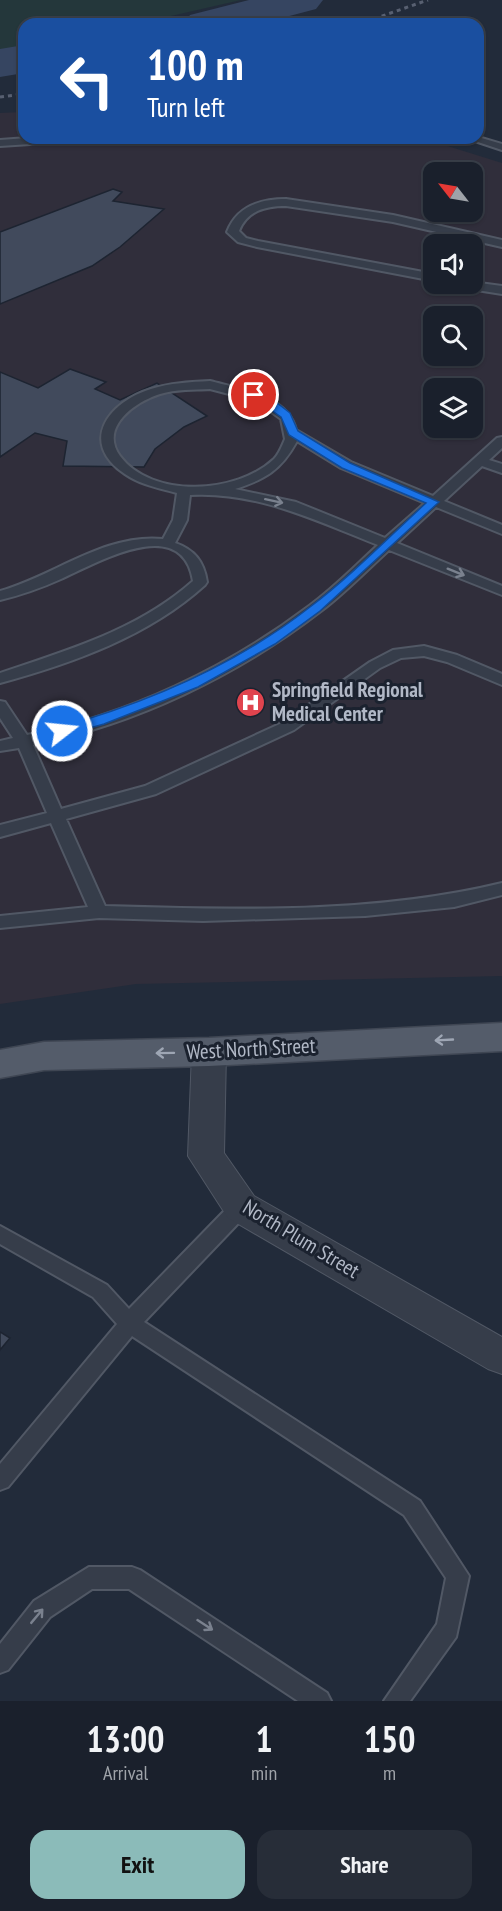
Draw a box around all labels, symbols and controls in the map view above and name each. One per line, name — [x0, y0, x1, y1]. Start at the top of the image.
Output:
text: 100 m — [147, 37, 244, 92]
icon: left — [48, 42, 126, 120]
text: Turn left — [147, 90, 225, 124]
north arrow — [423, 162, 483, 222]
map controls — [423, 162, 483, 438]
button: sound — [423, 234, 483, 294]
button: search — [423, 306, 483, 366]
pin — [228, 369, 279, 420]
icon: arrive — [237, 378, 270, 411]
button: layers — [423, 378, 483, 438]
one-way arrow — [264, 496, 284, 507]
one-way arrow — [446, 567, 464, 578]
place label: Springfield Regional Medical Center — [272, 676, 424, 727]
hospital icon: Springfield Regional Medical Center — [235, 686, 267, 718]
position arrow — [30, 699, 94, 763]
street label: West North Street — [186, 1032, 316, 1065]
one-way arrow — [434, 1034, 454, 1045]
one-way arrow — [155, 1047, 175, 1059]
street label: North Plum Street — [238, 1193, 365, 1284]
one-way arrow — [30, 1609, 44, 1624]
one-way arrow — [196, 1620, 213, 1632]
text: 13:00 — [87, 1715, 164, 1762]
text: 1 — [255, 1715, 273, 1762]
text: 150 — [364, 1715, 415, 1762]
text: Arrival — [103, 1760, 148, 1786]
text: min — [251, 1760, 277, 1786]
text: m — [383, 1760, 396, 1786]
button: Exit — [30, 1830, 245, 1899]
button: Share — [257, 1830, 472, 1899]

